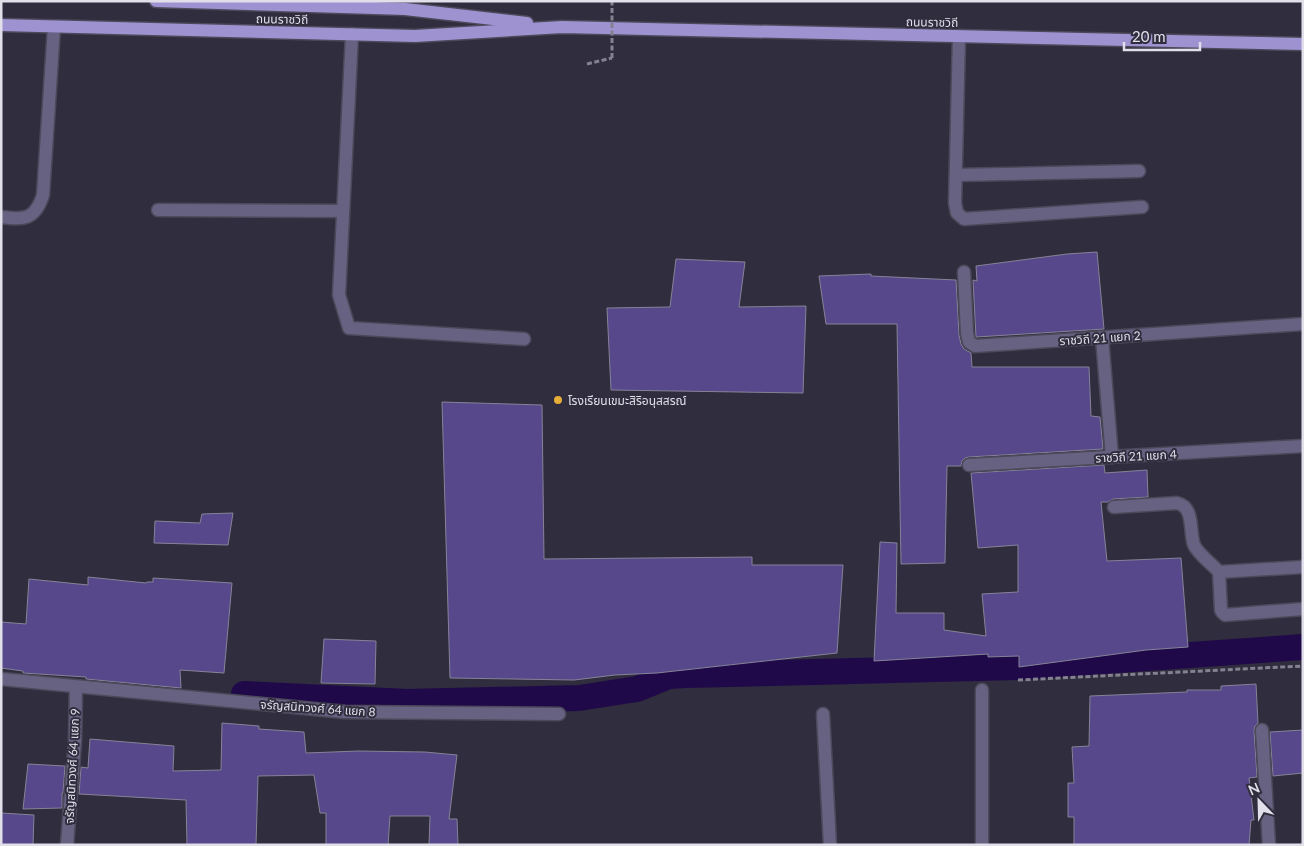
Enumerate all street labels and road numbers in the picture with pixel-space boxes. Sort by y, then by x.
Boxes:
street label: ถนนราชวิถี [256,11,308,27]
street label: ถนนราชวิถี [906,14,958,30]
street label: ราชวิถี 21 แยก 2 [1059,328,1141,348]
street label: ราชวิถี 21 แยก 4 [1095,446,1177,466]
street label: จรัญสนิทวงศ์ 64 แยก 8 [260,696,376,720]
street label: จรัญสนิทวงศ์ 64 แยก 9 [61,708,83,824]

